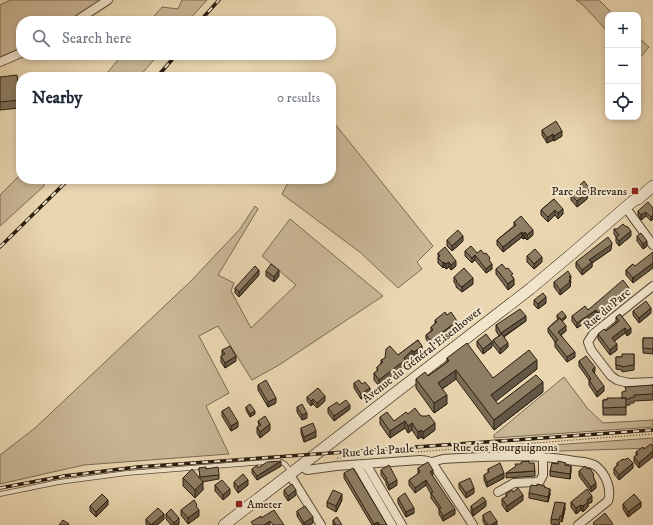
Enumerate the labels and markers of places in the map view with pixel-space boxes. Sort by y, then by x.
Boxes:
place label: Parc de Brevans [552,184,627,199]
marker: Parc de Brevans [630,186,640,196]
place label: Ameter [247,497,282,512]
marker: Ameter [234,499,244,509]

